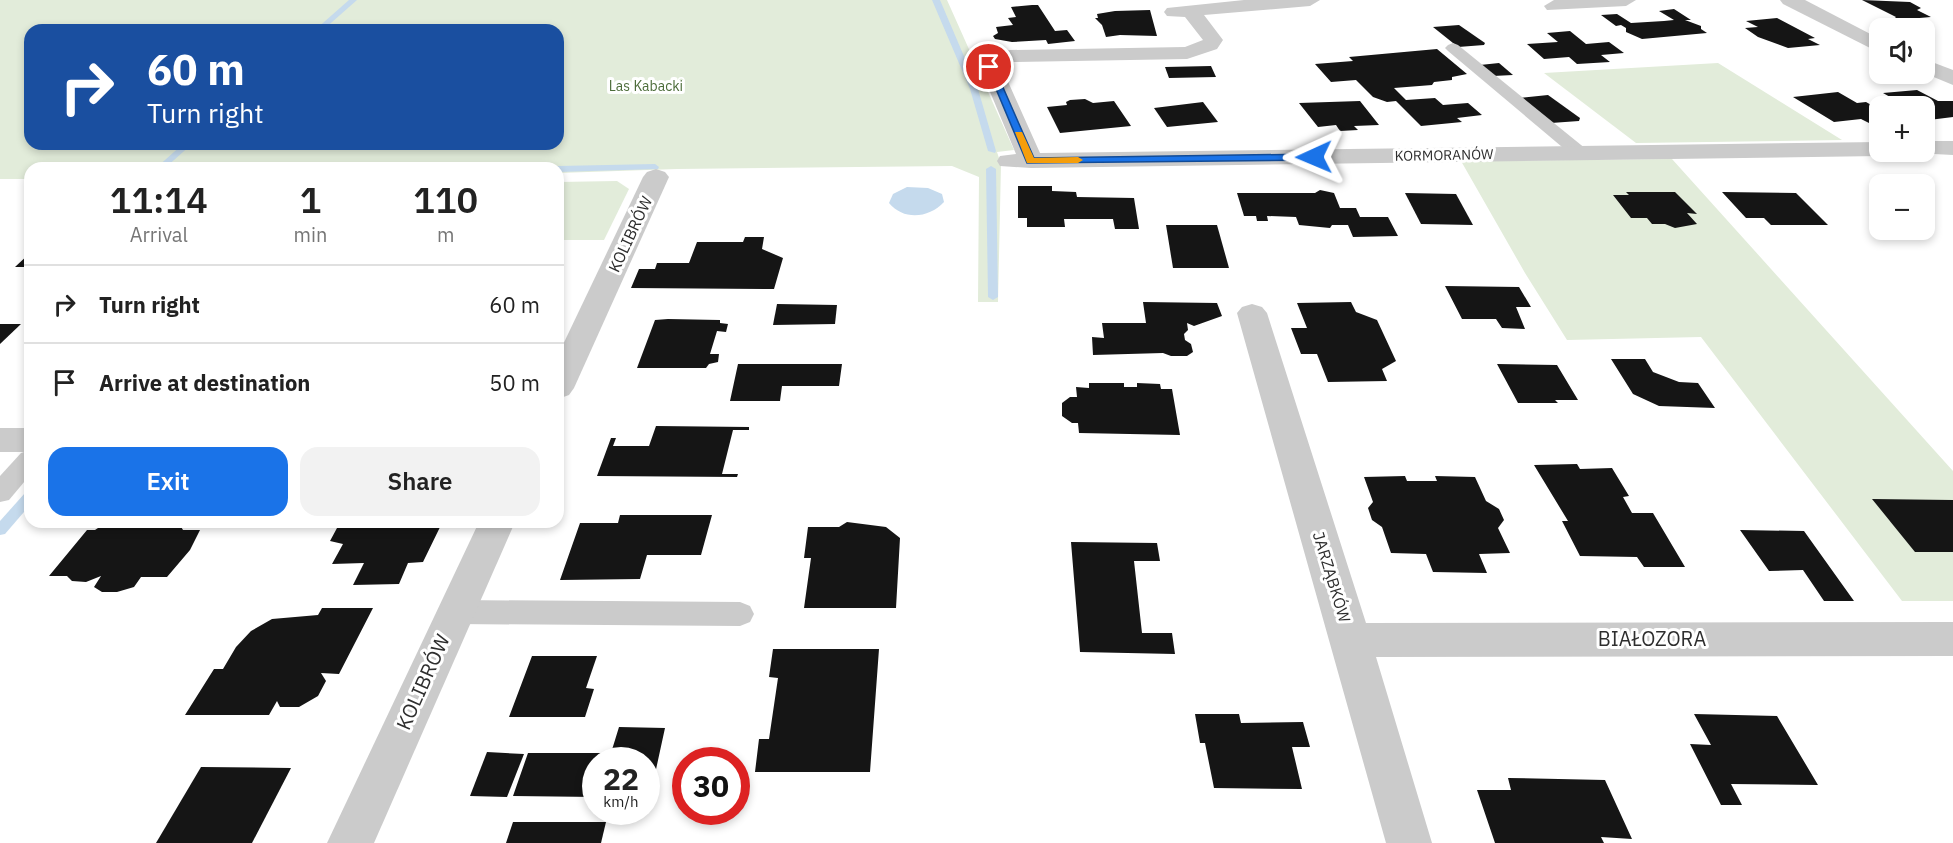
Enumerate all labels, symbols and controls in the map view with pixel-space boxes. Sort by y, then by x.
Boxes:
map controls [1869,18,1935,240]
button: sound [1869,18,1935,84]
pin [963,41,1014,92]
text: 60 m [147,42,245,97]
icon: right [48,48,126,126]
icon: arrive [972,50,1005,83]
park label: Las Kabacki [609,77,683,95]
text: Turn right [147,95,264,130]
button: + [1869,96,1935,162]
position arrow [1282,125,1346,189]
street label: KORMORANÓW [1394,144,1494,165]
button: − [1869,174,1935,240]
text: 11:14 [110,176,208,223]
text: 1 [300,176,321,223]
text: 110 [413,176,478,223]
street label: KOLIBRÓW [603,192,656,275]
text: Arrival [130,221,188,248]
text: min [294,221,327,248]
text: m [437,221,454,248]
icon: right [48,288,81,321]
text: Turn right [99,290,200,319]
text: 60 m [489,290,540,319]
icon: arrive [48,366,81,399]
text: Arrive at destination [99,368,310,397]
text: 50 m [489,368,540,397]
button: Exit [48,447,288,516]
button: Share [300,447,540,516]
street label: JARZĄBKÓW [1309,529,1356,625]
street label: BIAŁOZORA [1598,625,1706,652]
street label: KOLIBRÓW [389,630,456,734]
speed limit sign: 30 [672,747,750,825]
text: 22 [603,759,639,798]
text: km/h [603,792,639,811]

